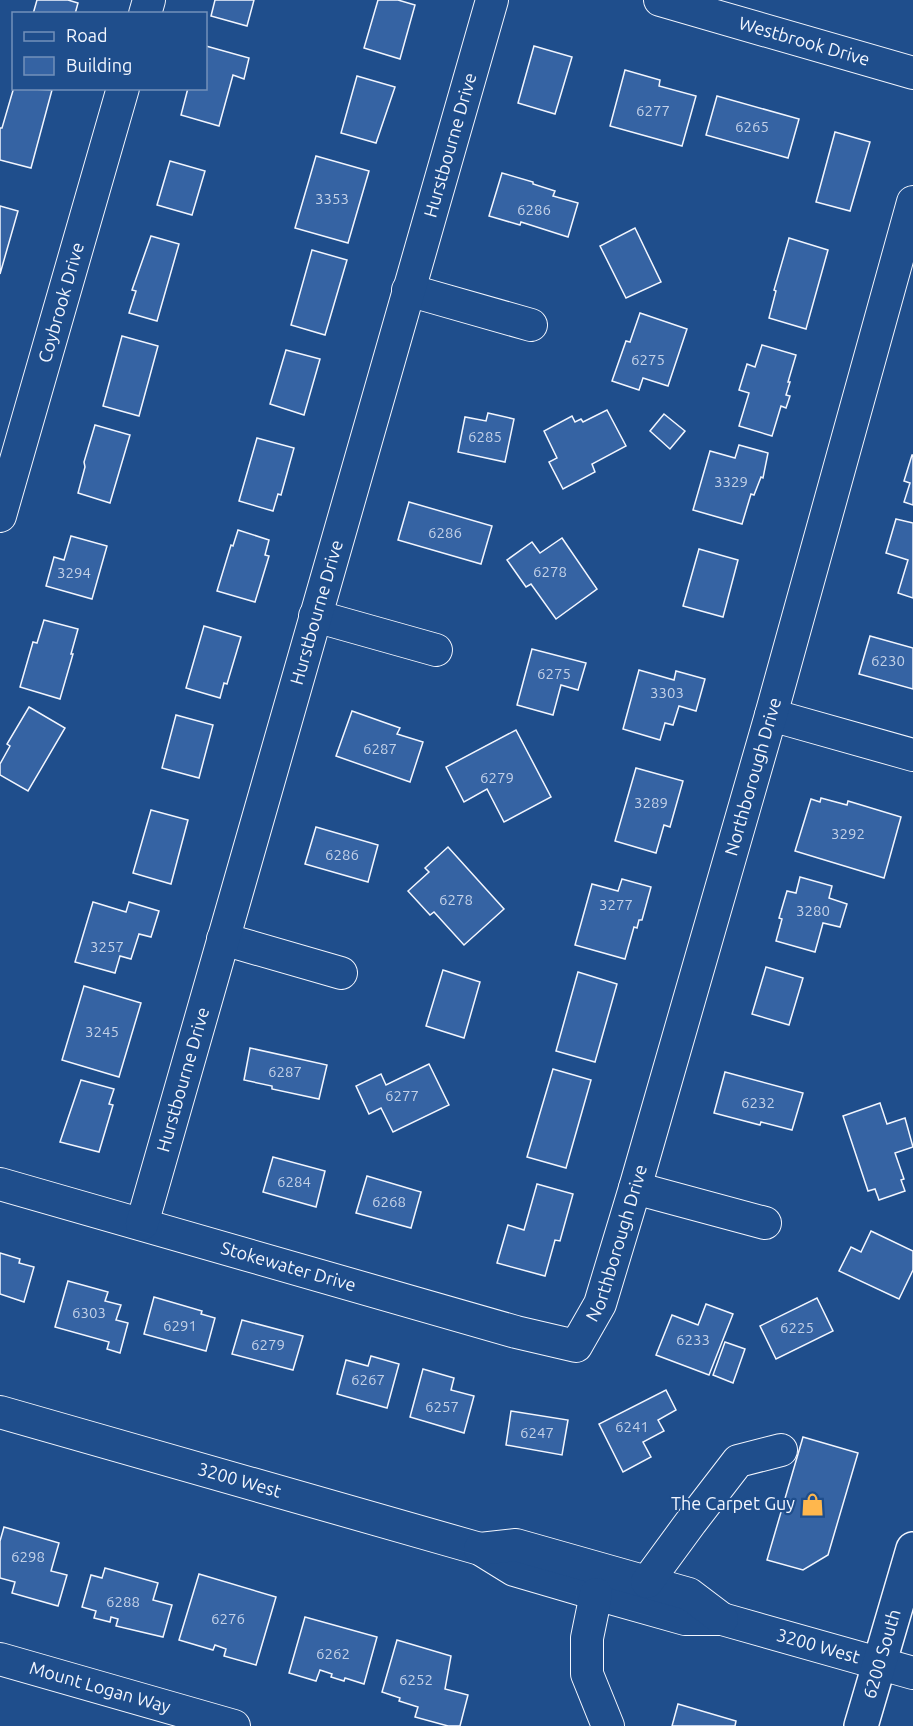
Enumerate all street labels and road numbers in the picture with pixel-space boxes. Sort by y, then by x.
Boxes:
street label: Westbrook Drive [737,12,872,69]
street label: Hurstbourne Drive [419,70,480,220]
street label: Coybrook Drive [34,240,87,365]
street label: Hurstbourne Drive [286,538,346,687]
street label: Northborough Drive [720,695,784,858]
street label: Hurstbourne Drive [152,1005,212,1154]
street label: Northborough Drive [581,1162,650,1325]
street label: Stokewater Drive [219,1237,358,1295]
street label: 3200 West [196,1458,284,1501]
street label: 6200 South [859,1607,904,1701]
street label: 3200 West [774,1624,863,1667]
street label: Mount Logan Way [27,1657,173,1716]

